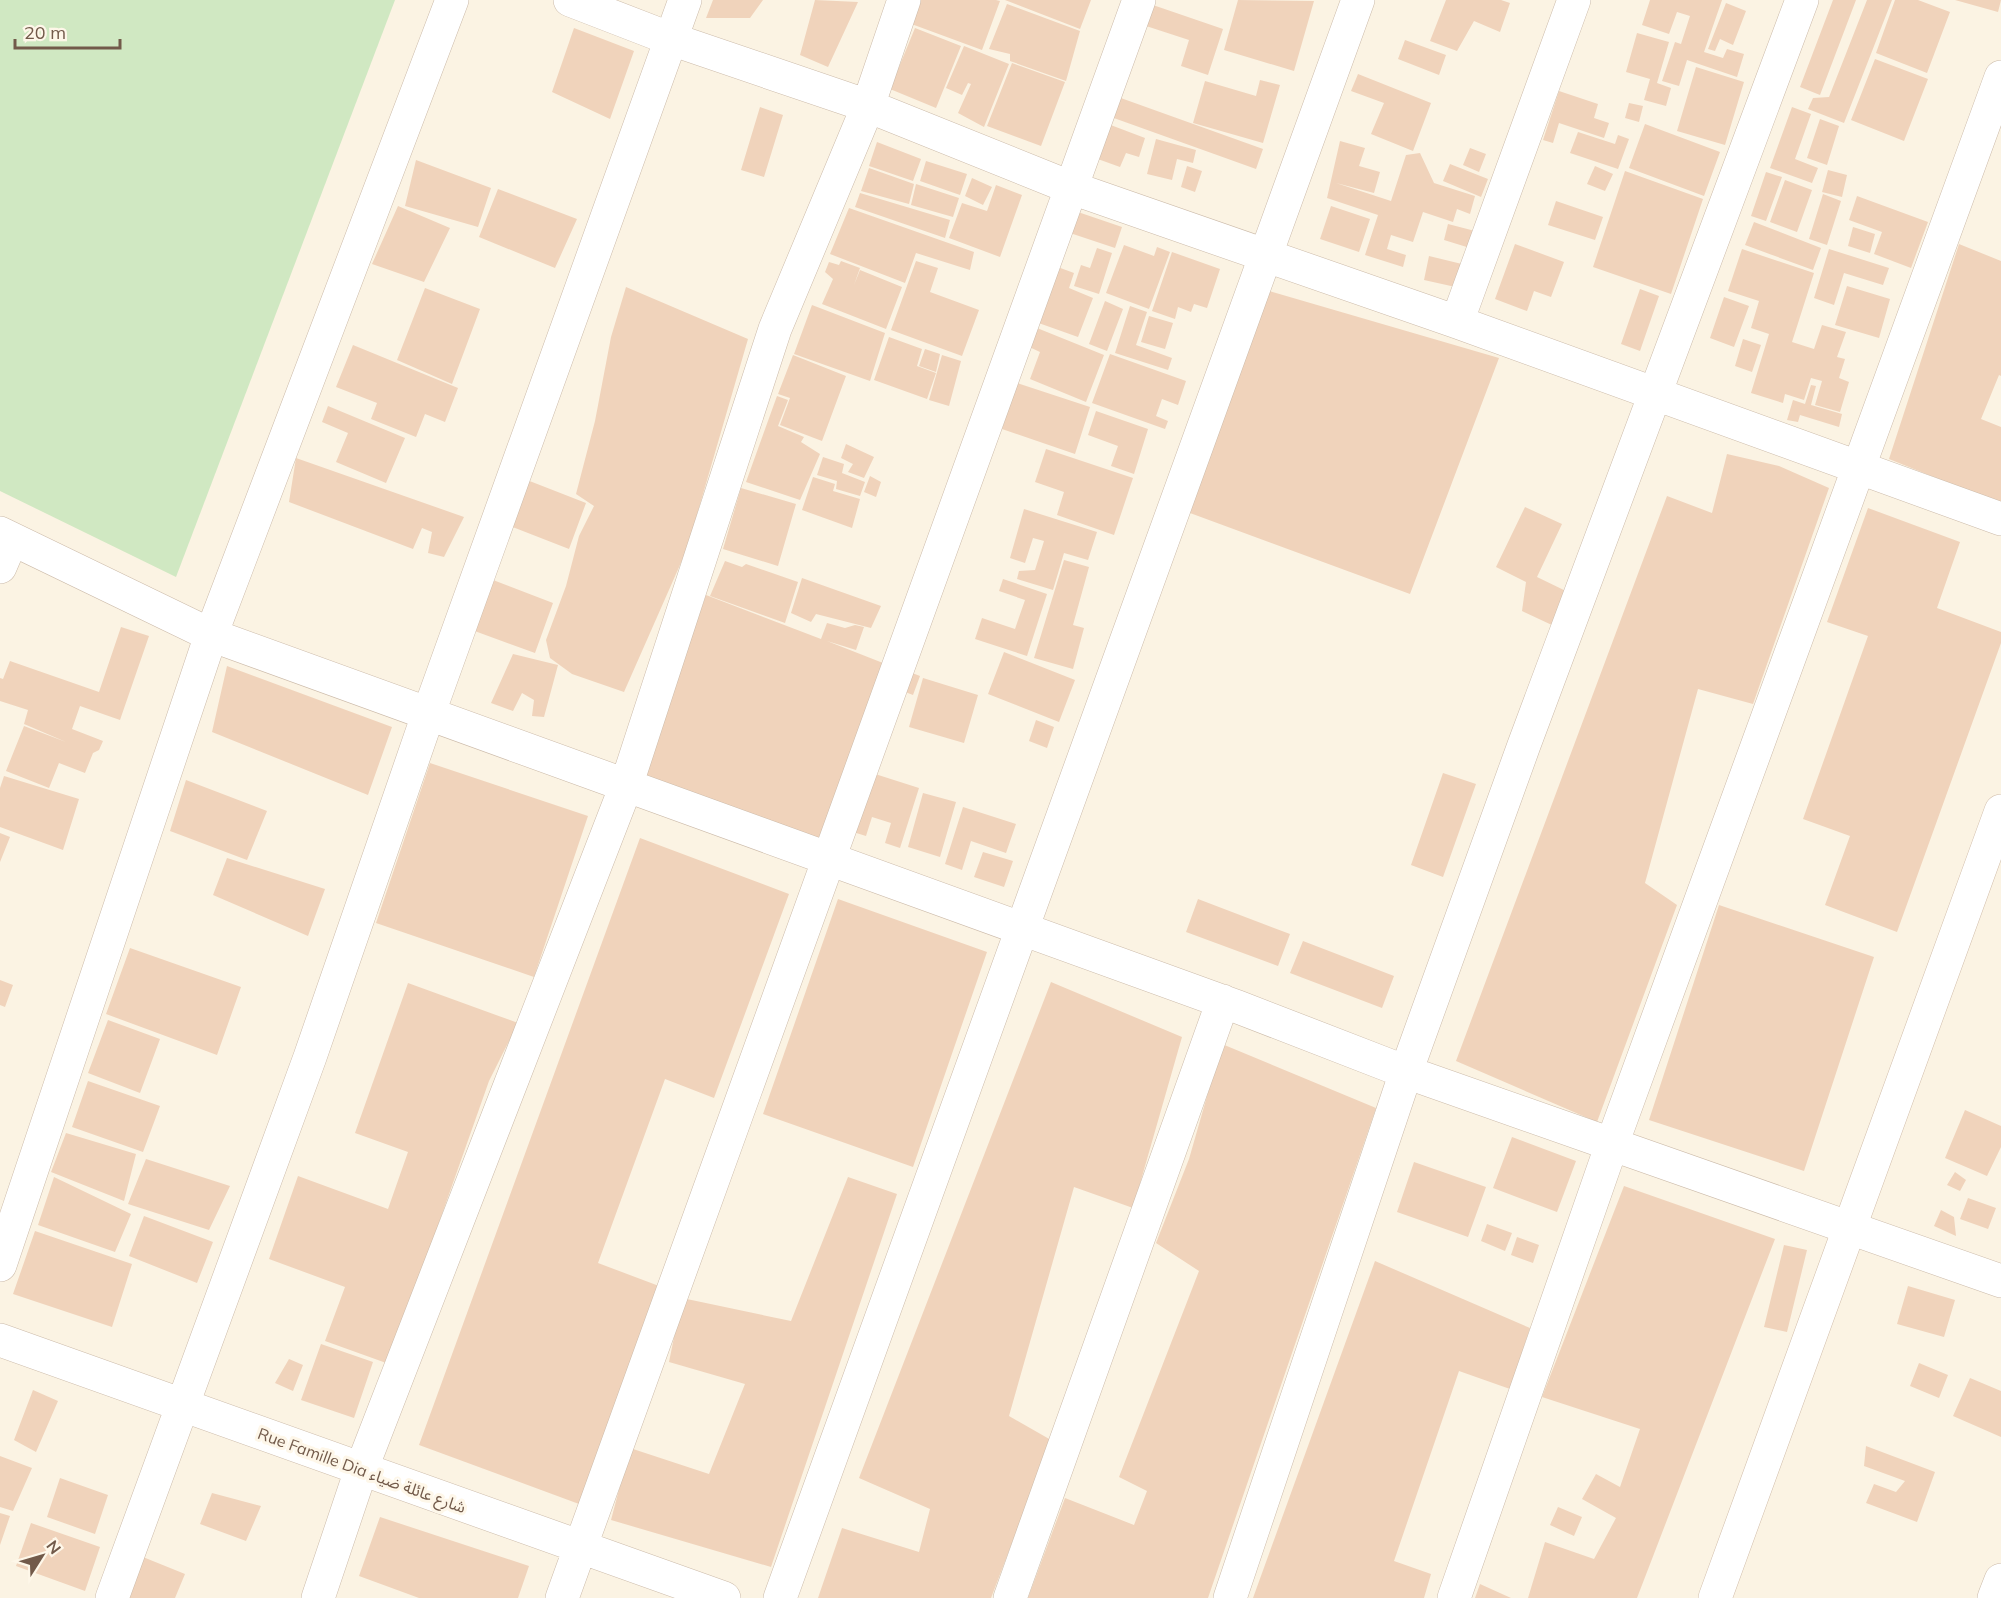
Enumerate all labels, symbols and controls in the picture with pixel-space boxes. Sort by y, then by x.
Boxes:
scale bar [15,12,120,50]
text: 20 m [24,21,66,44]
street label: Rue Famille Dia شارع عائلة ضياء [254,1423,469,1520]
north arrow [12,1526,72,1586]
text: N [42,1536,66,1558]

